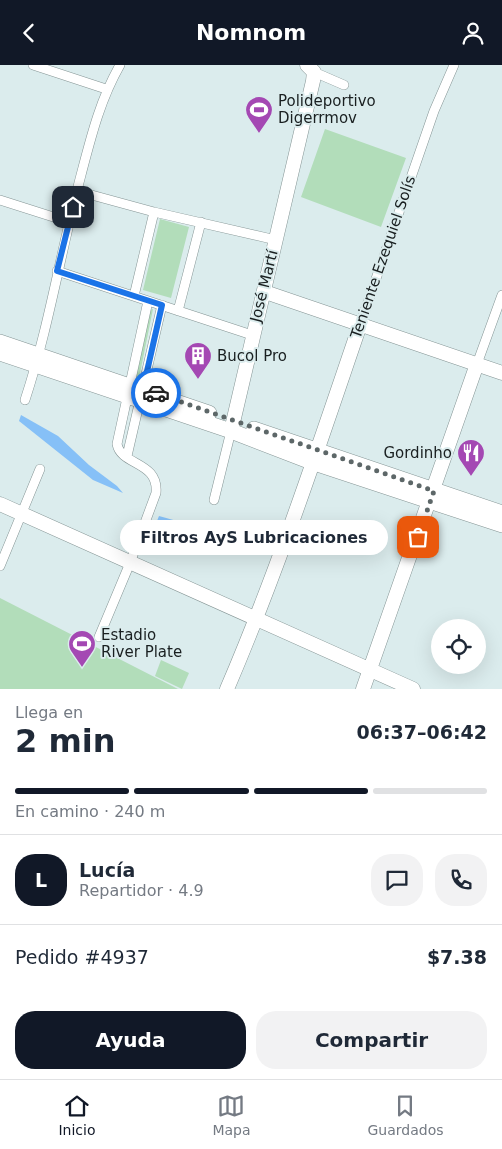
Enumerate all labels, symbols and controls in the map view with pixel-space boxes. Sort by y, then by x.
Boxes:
icon: back [15,19,43,47]
icon: person [459,19,487,47]
text: Nomnom [196,20,306,45]
place label: Polideportivo Digerrmov [278,92,376,127]
sports icon: Polideportivo Digerrmov [244,95,274,134]
street label: Teniente Ezequiel Solís [346,173,419,342]
pin [52,186,94,228]
icon: home [59,193,87,221]
street label: José Martí [246,247,282,325]
building icon: Bucol Pro [183,341,213,380]
place label: Bucol Pro [217,347,287,365]
courier [131,368,181,418]
icon: car [142,379,170,407]
restaurant icon: Gordinho [456,438,486,477]
place label: Gordinho [383,444,452,462]
pin [397,516,439,558]
callout: Filtros AyS Lubricaciones [120,519,388,555]
icon: bag [404,523,432,551]
text: Filtros AyS Lubricaciones [140,528,368,547]
map controls [431,619,486,674]
button: locate [431,619,486,674]
place label: Estadio River Plate [101,626,182,661]
sports icon: Estadio River Plate [67,629,97,668]
text: Llega en [15,703,83,722]
text: 06:37–06:42 [357,721,487,743]
text: 2 min [15,722,116,760]
text: En camino · 240 m [15,802,165,821]
button: chat [371,854,423,906]
button: phone [435,854,487,906]
text: Lucía [79,859,135,881]
text: L [35,869,47,891]
text: Repartidor · 4.9 [79,881,204,900]
text: Pedido #4937 [15,946,149,968]
text: $7.38 [427,946,487,968]
button: Ayuda [15,1011,246,1069]
button: Compartir [256,1011,487,1069]
tab: Inicio [58,1092,96,1138]
tab: Mapa [212,1092,251,1138]
tab: Guardados [367,1092,444,1138]

